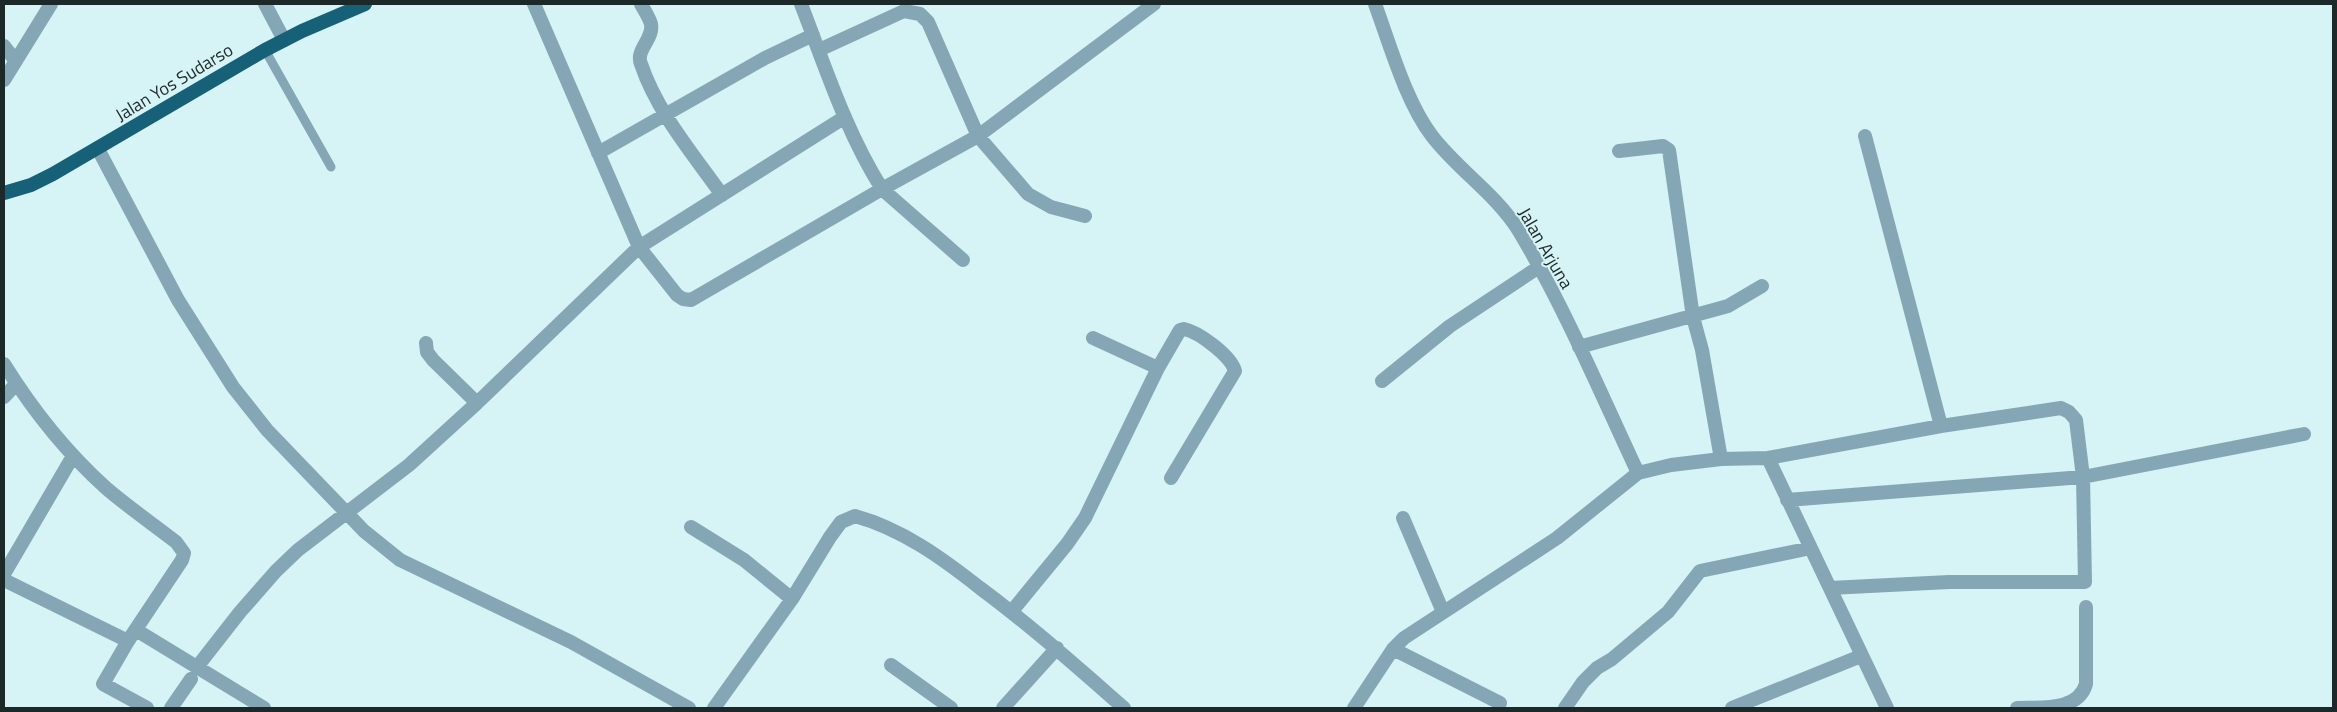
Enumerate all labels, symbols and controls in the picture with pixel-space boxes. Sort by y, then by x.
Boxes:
street label: Jalan Yos Sudarso [110,36,238,128]
street label: Jalan Arjuna [1512,202,1580,294]

